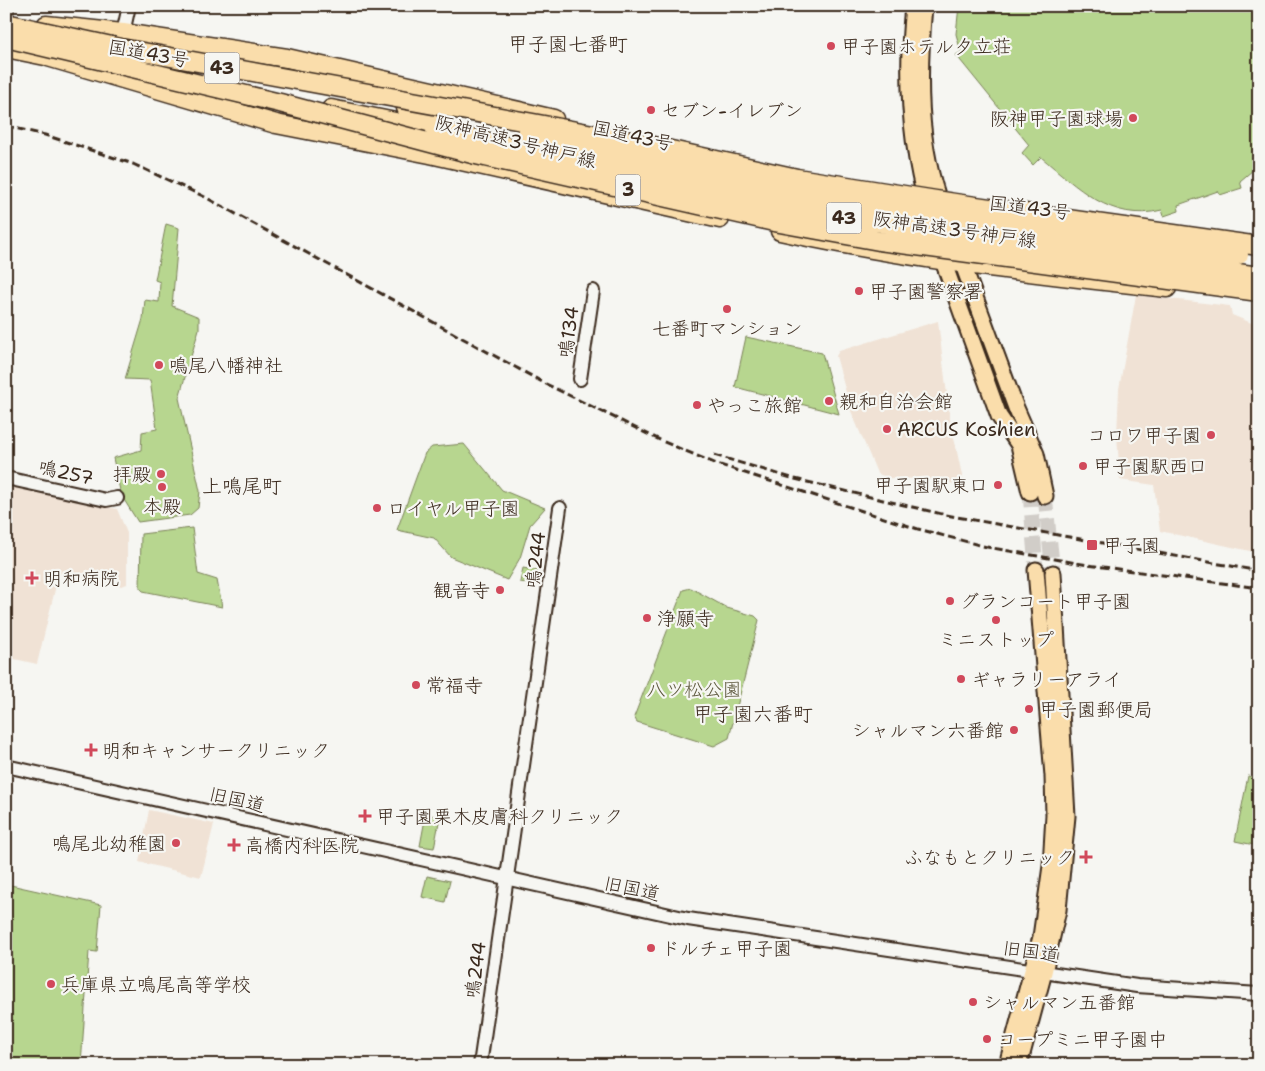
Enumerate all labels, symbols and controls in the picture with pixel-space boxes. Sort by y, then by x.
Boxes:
district label: 甲子園七番町 [508,31,628,57]
street label: 国道43号 [106,34,192,73]
place label: 甲子園ホテル夕立荘 [841,34,1011,59]
marker: 甲子園ホテル夕立荘 [825,40,837,52]
road number: 43 [204,52,240,84]
place label: セブン-イレブン [661,98,803,123]
marker: セブン-イレブン [645,104,657,116]
place label: 阪神甲子園球場 [990,106,1123,131]
street label: 阪神高速3号神戸線 [433,109,599,174]
marker: 阪神甲子園球場 [1127,112,1139,124]
street label: 国道43号 [590,115,676,156]
road number: 3 [616,174,640,206]
street label: 国道43号 [988,190,1072,225]
road number: 43 [826,202,862,234]
street label: 阪神高速3号神戸線 [871,206,1039,253]
place label: 甲子園警察署 [869,279,983,304]
marker: 甲子園警察署 [853,285,865,297]
marker: 七番町マンション [721,303,733,315]
street label: 鳴134 [553,305,584,360]
place label: 七番町マンション [651,316,803,341]
place label: 鳴尾八幡神社 [169,353,283,378]
marker: 鳴尾八幡神社 [153,359,165,371]
place label: 親和自治会館 [839,389,953,414]
place label: やっこ旅館 [707,393,802,418]
marker: 親和自治会館 [823,395,835,407]
marker: やっこ旅館 [691,399,703,411]
place label: ARCUS Koshien [897,417,1036,442]
marker: ARCUS Koshien [881,423,893,435]
place label: コロワ甲子園 [1087,423,1201,448]
marker: コロワ甲子園 [1205,429,1217,441]
street label: 鳴257 [36,454,96,491]
place label: 甲子園駅西口 [1093,454,1207,479]
marker: 甲子園駅西口 [1077,460,1089,472]
place label: 拝殿 [113,462,151,487]
marker: 拝殿 [155,468,167,480]
district label: 上鳴尾町 [202,473,282,499]
place label: 甲子園駅東口 [874,473,988,498]
marker: 甲子園駅東口 [992,479,1004,491]
marker: 本殿 [156,481,168,493]
place label: 本殿 [143,494,181,519]
place label: ロイヤル甲子園 [387,496,520,521]
marker: ロイヤル甲子園 [371,502,383,514]
street label: 鳴244 [520,530,551,590]
place label: 甲子園 [1103,533,1160,558]
marker: 甲子園 [1085,538,1099,552]
place label: 明和病院 [43,566,119,591]
marker: 明和病院 [25,571,39,585]
place label: 観音寺 [433,578,490,603]
marker: 観音寺 [494,584,506,596]
place label: グランコート甲子園 [960,589,1131,614]
marker: グランコート甲子園 [944,595,956,607]
place label: 浄願寺 [657,606,714,631]
marker: 浄願寺 [641,612,653,624]
marker: ミニストップ [990,614,1002,626]
place label: ミニストップ [938,627,1054,652]
place label: ギャラリーアライ [971,667,1122,692]
place label: 常福寺 [426,673,483,698]
marker: ギャラリーアライ [955,673,967,685]
park label: 八ツ松公園 [646,677,742,702]
marker: 常福寺 [410,679,422,691]
place label: 甲子園郵便局 [1039,697,1153,722]
district label: 甲子園六番町 [693,701,813,727]
marker: 甲子園郵便局 [1023,703,1035,715]
place label: シャルマン六番館 [852,718,1004,743]
marker: シャルマン六番館 [1008,724,1020,736]
place label: 明和キャンサークリニック [102,738,330,763]
marker: 明和キャンサークリニック [84,743,98,757]
street label: 旧国道 [206,781,267,818]
place label: 甲子園栗木皮膚科クリニック [376,804,623,829]
marker: 甲子園栗木皮膚科クリニック [358,809,372,823]
place label: 鳴尾北幼稚園 [52,831,166,856]
place label: 高橋内科医院 [245,833,359,858]
marker: 鳴尾北幼稚園 [170,837,182,849]
marker: 高橋内科医院 [227,838,241,852]
place label: ふなもとクリニック [904,845,1075,870]
marker: ふなもとクリニック [1079,850,1093,864]
street label: 旧国道 [601,870,662,907]
street label: 旧国道 [1001,935,1061,968]
place label: ドルチェ甲子園 [661,936,792,961]
street label: 鳴244 [459,940,492,1000]
marker: ドルチェ甲子園 [645,942,657,954]
place label: 兵庫県立鳴尾高等学校 [61,972,251,997]
marker: 兵庫県立鳴尾高等学校 [45,978,57,990]
place label: シャルマン五番館 [983,990,1135,1015]
marker: シャルマン五番館 [967,996,979,1008]
place label: コープミニ甲子園中 [997,1027,1167,1052]
marker: コープミニ甲子園中 [981,1033,993,1045]

